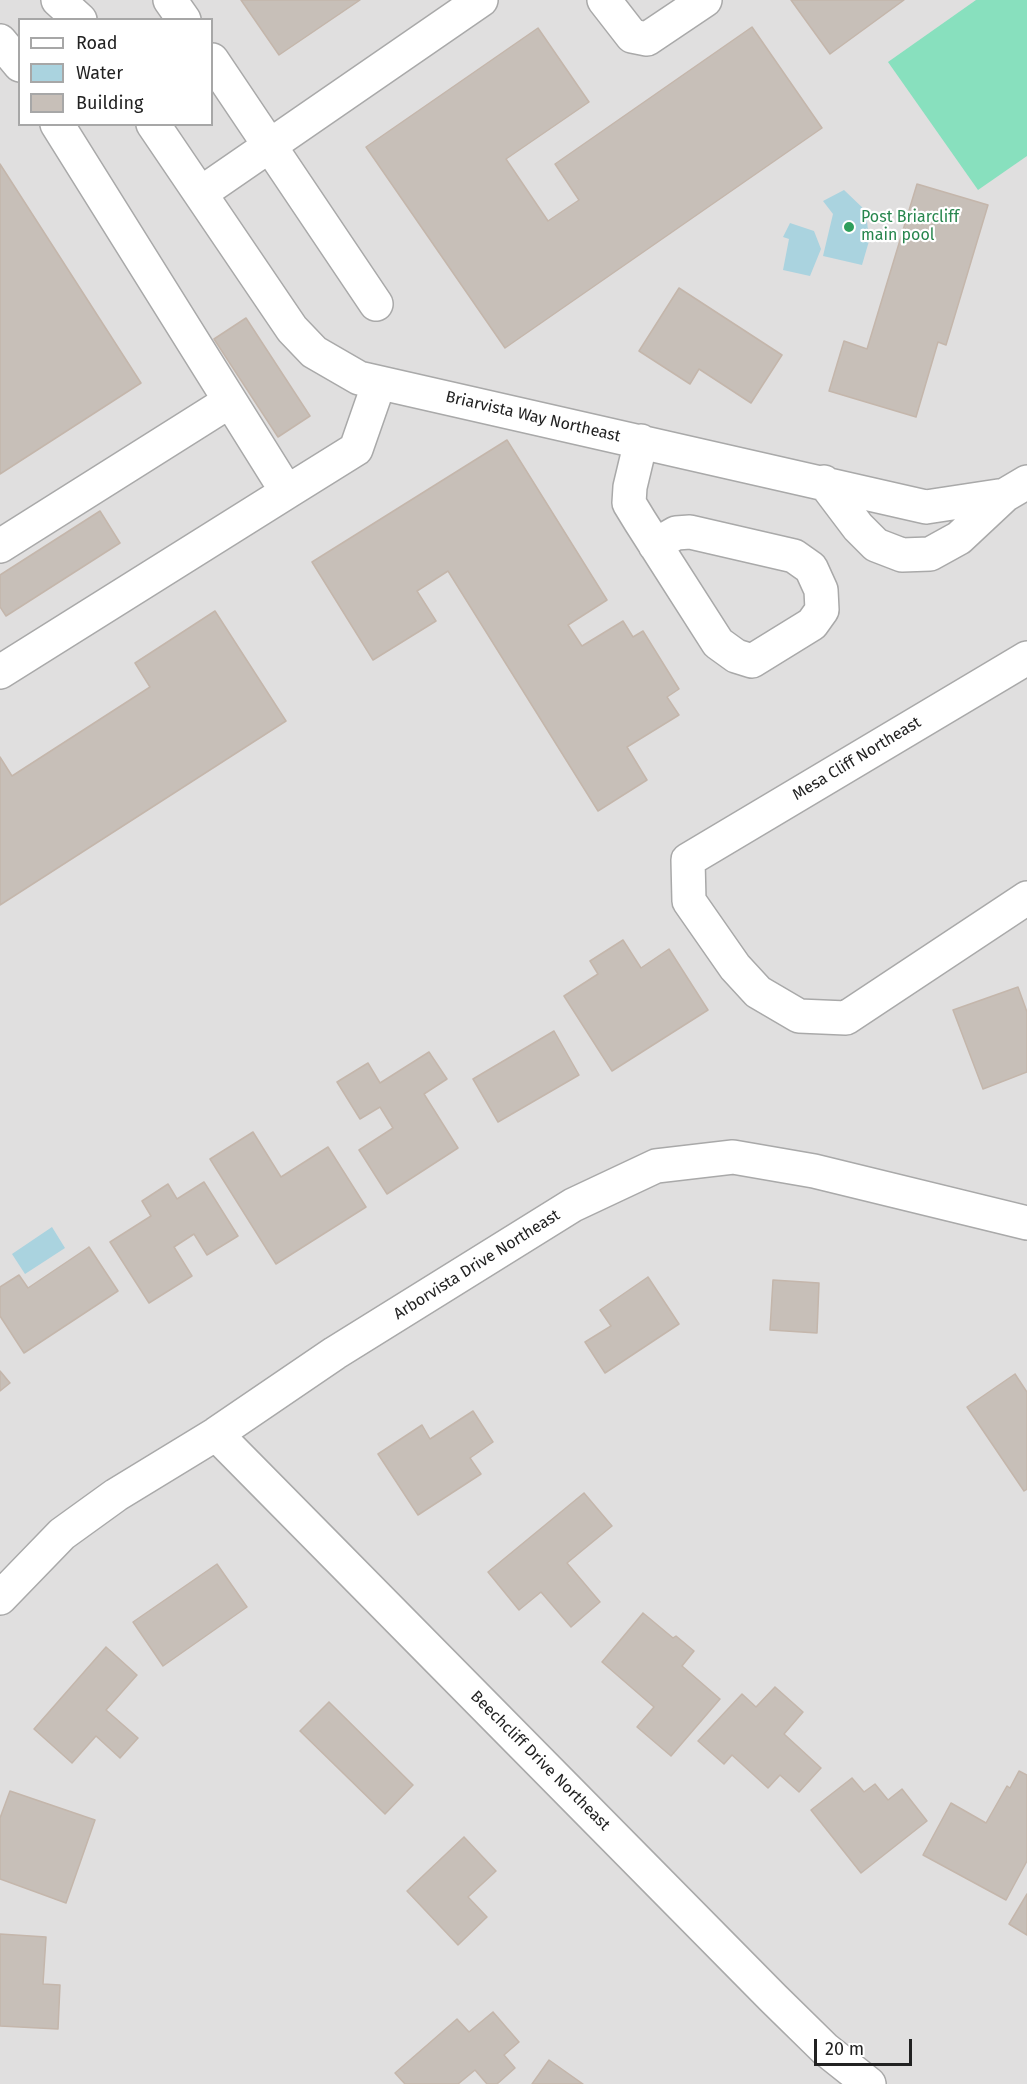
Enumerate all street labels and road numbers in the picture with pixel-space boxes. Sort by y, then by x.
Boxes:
street label: Briarvista Way Northeast [444,388,622,446]
street label: Mesa Cliff Northeast [789,713,925,805]
street label: Arborvista Drive Northeast [390,1206,564,1324]
street label: Beechcliff Drive Northeast [466,1687,614,1835]

